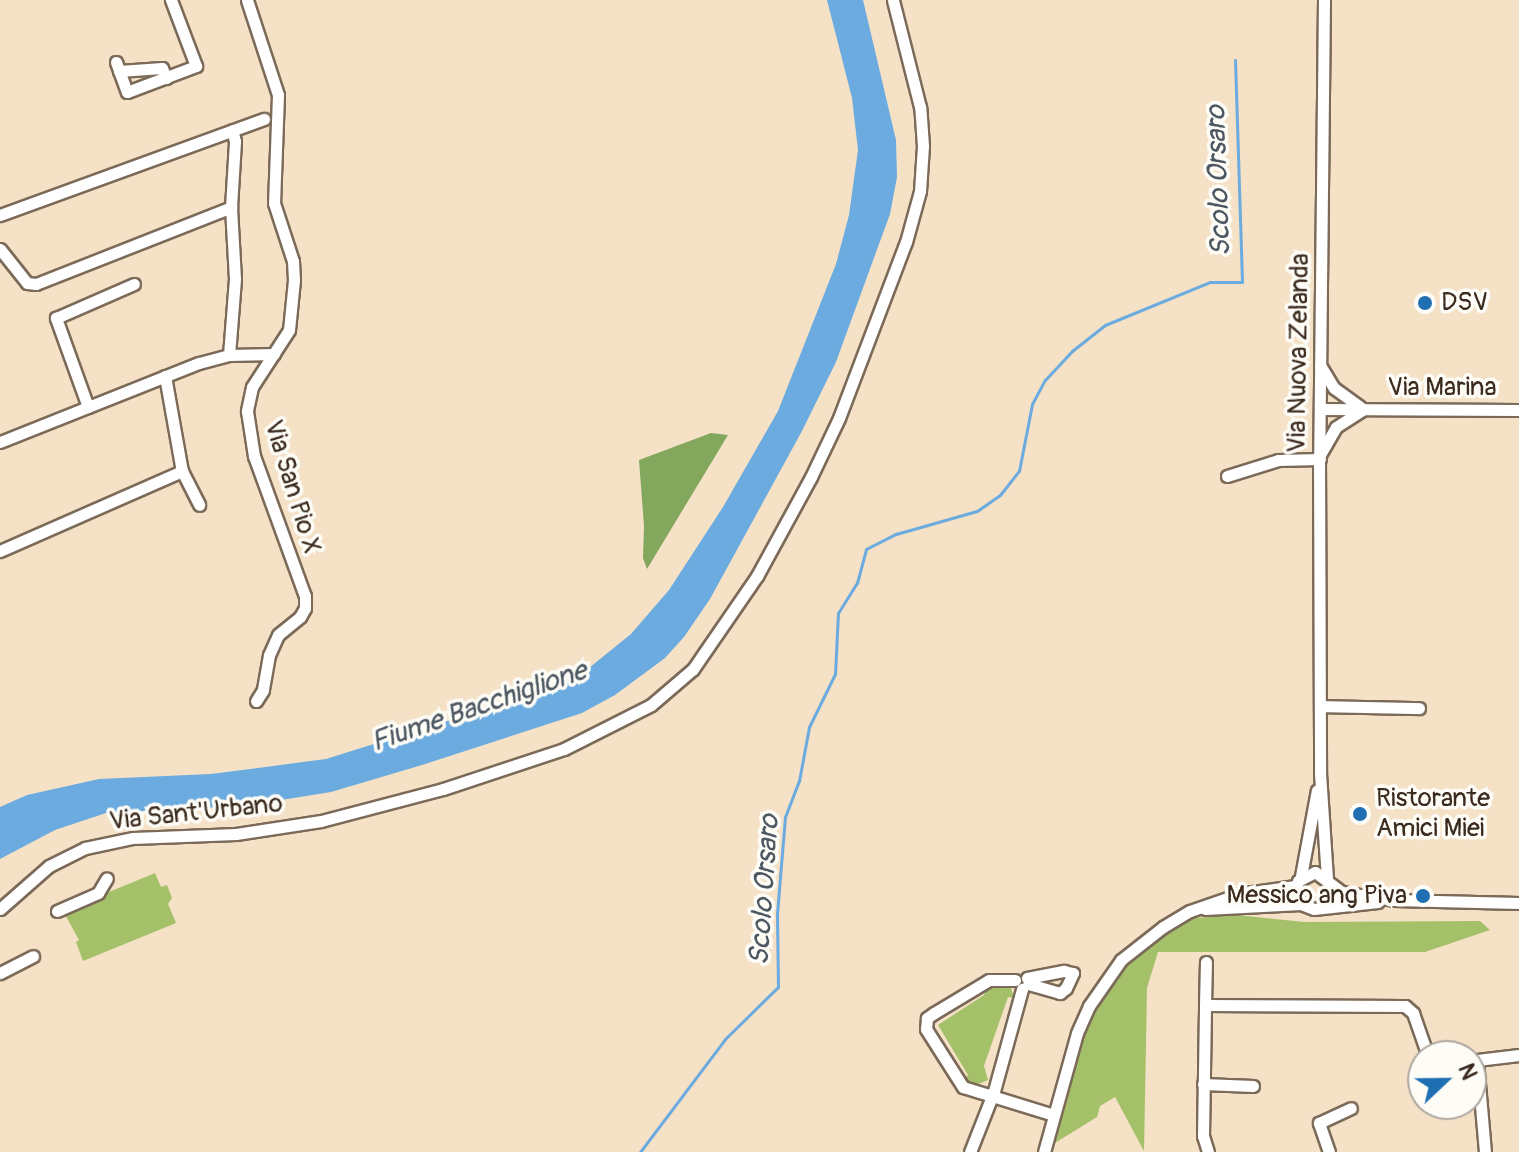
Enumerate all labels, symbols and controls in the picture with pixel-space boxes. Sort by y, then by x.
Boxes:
water label: Scolo Orsaro [1200,105,1238,257]
street label: Via Nuova Zelanda [1282,253,1316,453]
place label: DSV [1441,287,1488,319]
marker: DSV [1416,294,1434,312]
street label: Via Marina [1387,372,1497,404]
street label: Via San Pio X [257,416,327,558]
water label: Fiume Bacchiglione [367,654,591,760]
place label: Ristorante Amici Miei [1376,783,1490,844]
street label: Via Sant'Urbano [108,788,284,838]
marker: Ristorante Amici Miei [1351,805,1369,823]
water label: Scolo Orsaro [743,813,787,967]
place label: Messico ang Piva [1226,880,1407,912]
marker: Messico ang Piva [1414,887,1432,905]
north arrow [1407,1040,1487,1120]
text: N [1452,1060,1483,1084]

